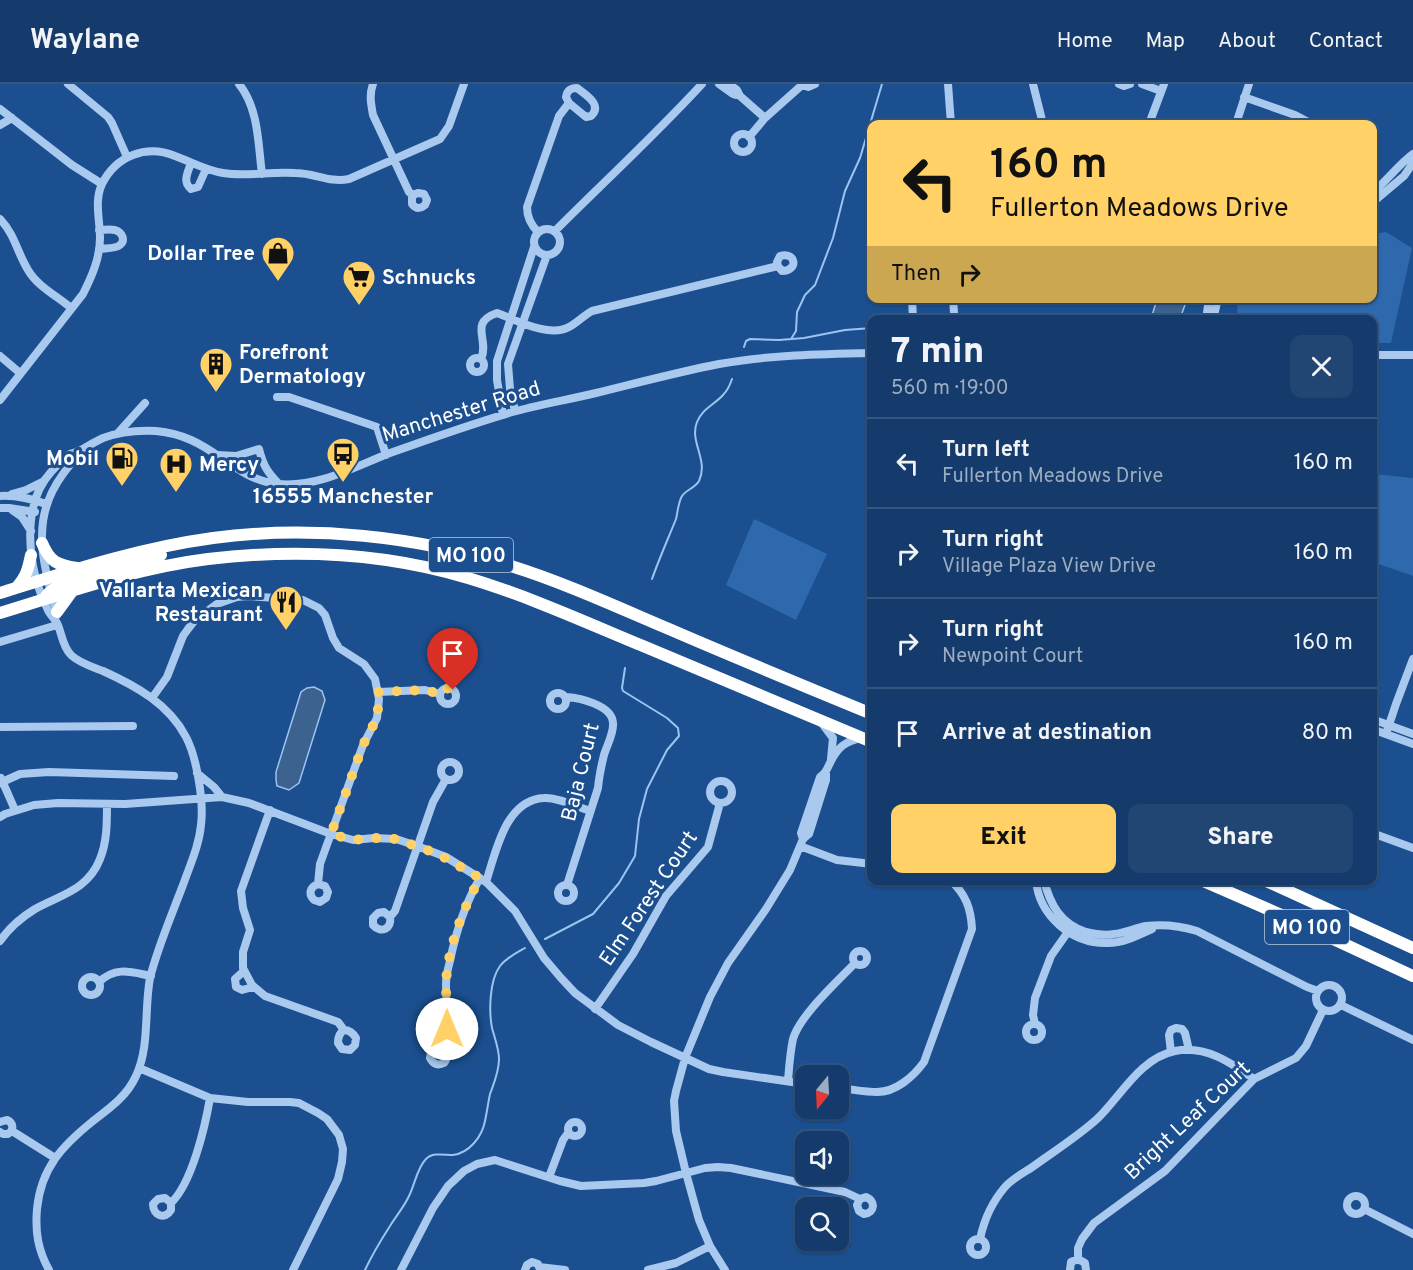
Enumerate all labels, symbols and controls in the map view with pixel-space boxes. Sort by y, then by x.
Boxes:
text: Waylane [30,23,140,59]
text: Home [1057,28,1113,55]
text: Map [1146,28,1185,55]
text: About [1218,28,1276,55]
text: Contact [1309,28,1383,55]
text: 160 m [990,140,1108,193]
icon: left [891,144,969,222]
text: Fullerton Meadows Drive [990,192,1289,226]
shop icon: Dollar Tree [260,235,296,282]
place label: Dollar Tree [147,241,255,268]
icon: right [953,258,986,291]
supermarket icon: Schnucks [341,259,377,306]
text: Then [891,261,941,288]
place label: Schnucks [382,265,476,292]
text: 7 min [891,330,984,376]
button: close [1290,335,1353,398]
place label: Forefront Dermatology [239,340,366,391]
building icon: Forefront Dermatology [198,346,234,393]
street label: Manchester Road [379,376,544,449]
text: 560 m · 19:00 [891,376,1009,402]
bus stop icon: 16555 Manchester [325,436,361,483]
text: Turn left [942,437,1030,464]
fuel station icon: Mobil [104,440,140,487]
place label: Mobil [46,446,99,473]
hospital icon: Mercy [158,446,194,493]
icon: left [891,447,924,480]
text: 160 m [1294,450,1353,477]
place label: Mercy [199,452,259,479]
text: Fullerton Meadows Drive [942,464,1163,490]
place label: 16555 Manchester [253,484,434,511]
text: Turn right [942,527,1044,554]
icon: right [891,537,924,570]
road number: MO 100 [429,538,513,572]
text: 160 m [1294,540,1353,567]
text: Village Plaza View Drive [942,554,1156,580]
place label: Vallarta Mexican Restaurant [99,578,263,629]
restaurant icon: Vallarta Mexican Restaurant [268,584,304,631]
text: Turn right [942,617,1044,644]
icon: right [891,627,924,660]
pin [427,628,478,690]
text: 160 m [1294,630,1353,657]
icon: arrive [436,637,469,670]
text: Newpoint Court [942,644,1083,670]
icon: arrive [891,717,924,750]
street label: Baja Court [556,720,607,825]
text: Arrive at destination [942,720,1152,747]
text: 80 m [1302,720,1353,747]
button: Exit [891,804,1116,873]
button: Share [1128,804,1353,873]
street label: Elm Forest Court [594,826,704,972]
road number: MO 100 [1265,910,1349,944]
position arrow [415,997,479,1061]
street label: Bright Leaf Court [1119,1056,1257,1187]
north arrow [795,1065,849,1119]
map controls [795,1065,849,1251]
button: sound [795,1131,849,1185]
button: search [795,1197,849,1251]

